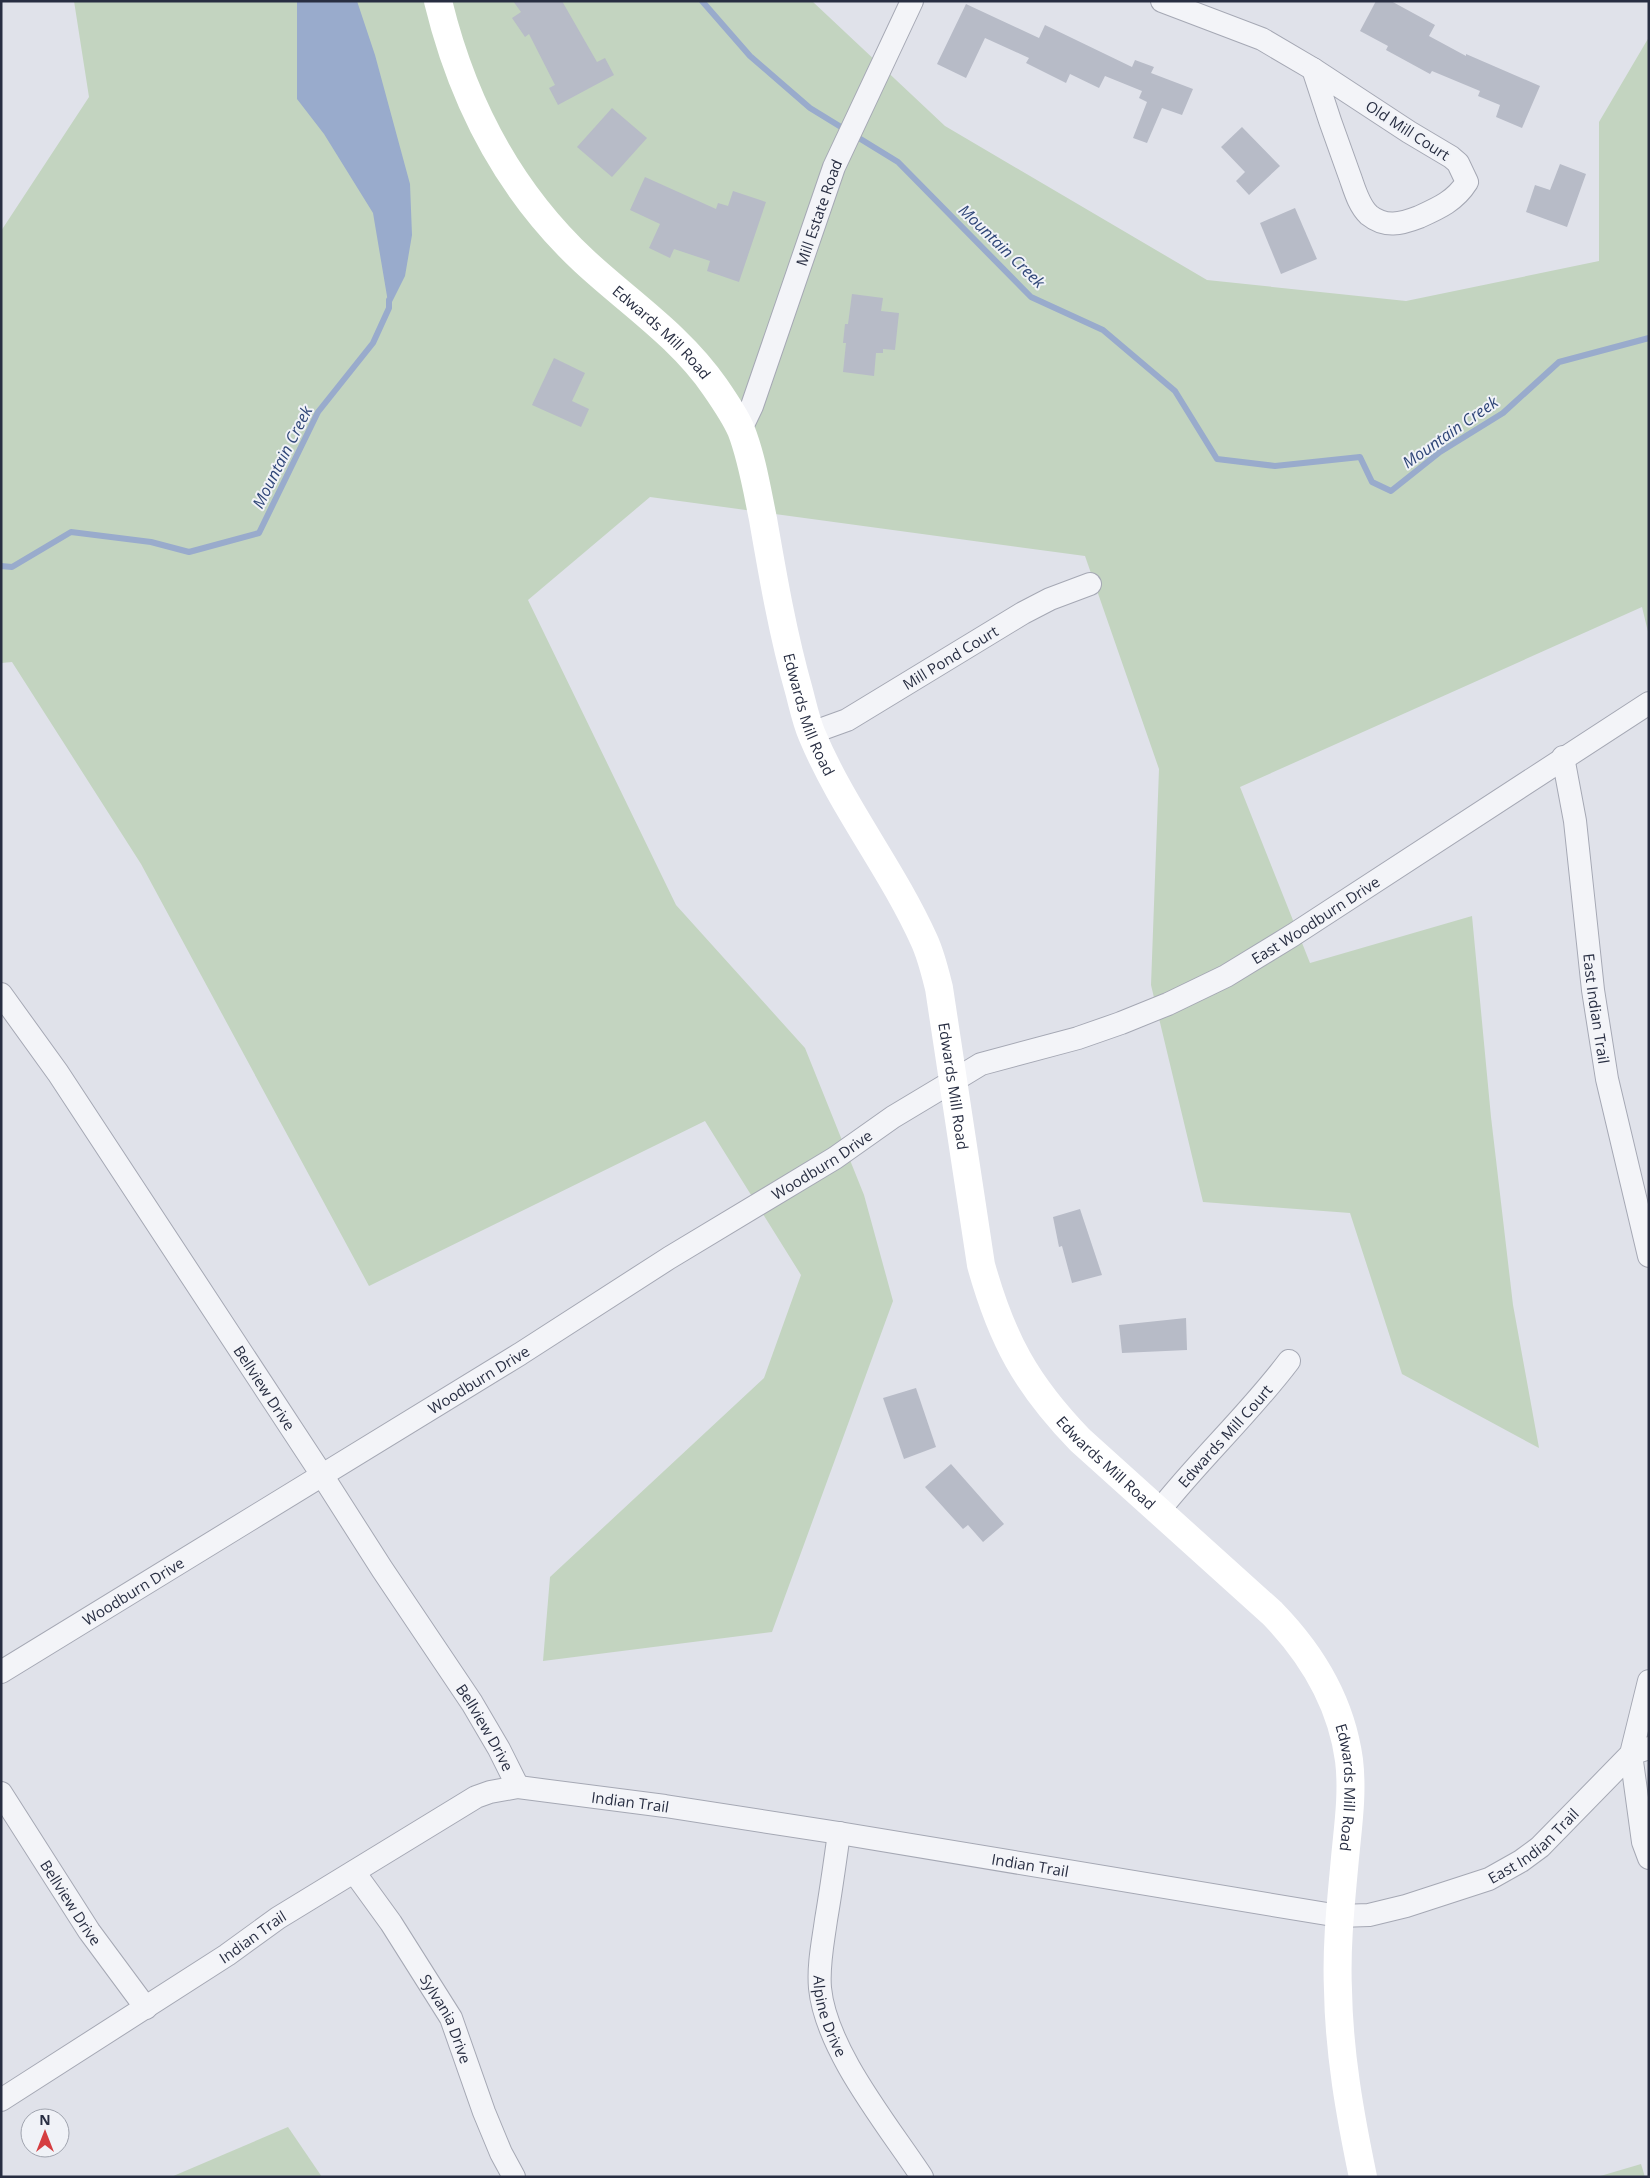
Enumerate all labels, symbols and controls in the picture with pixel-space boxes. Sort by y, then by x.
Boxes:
street label: Old Mill Court [1362,95,1454,165]
street label: Mill Estate Road [791,156,846,269]
water label: Mountain Creek [954,199,1051,294]
street label: Edwards Mill Road [609,281,716,383]
water label: Mountain Creek [1398,390,1503,473]
water label: Mountain Creek [247,401,318,512]
street label: Mill Pond Court [899,621,1002,694]
street label: Edwards Mill Road [779,651,840,779]
street label: East Woodburn Drive [1247,871,1383,968]
street label: East Indian Trail [1579,952,1614,1065]
street label: Edwards Mill Road [934,1021,973,1151]
street label: Woodburn Drive [768,1125,876,1204]
street label: Bellview Drive [230,1341,300,1434]
street label: Woodburn Drive [424,1341,533,1418]
street label: Edwards Mill Court [1173,1380,1276,1491]
street label: Edwards Mill Road [1052,1411,1160,1514]
street label: Woodburn Drive [79,1552,188,1630]
street label: Bellview Drive [452,1680,518,1774]
street label: Edwards Mill Road [1331,1721,1361,1852]
street label: Indian Trail [590,1787,670,1816]
street label: East Indian Trail [1484,1804,1583,1888]
street label: Indian Trail [990,1848,1070,1881]
street label: Bellview Drive [36,1856,106,1949]
street label: Indian Trail [215,1906,290,1968]
street label: Sylvania Drive [416,1970,476,2066]
street label: Alpine Drive [809,1975,852,2060]
north arrow [20,2108,70,2158]
text: N [39,2110,51,2129]

